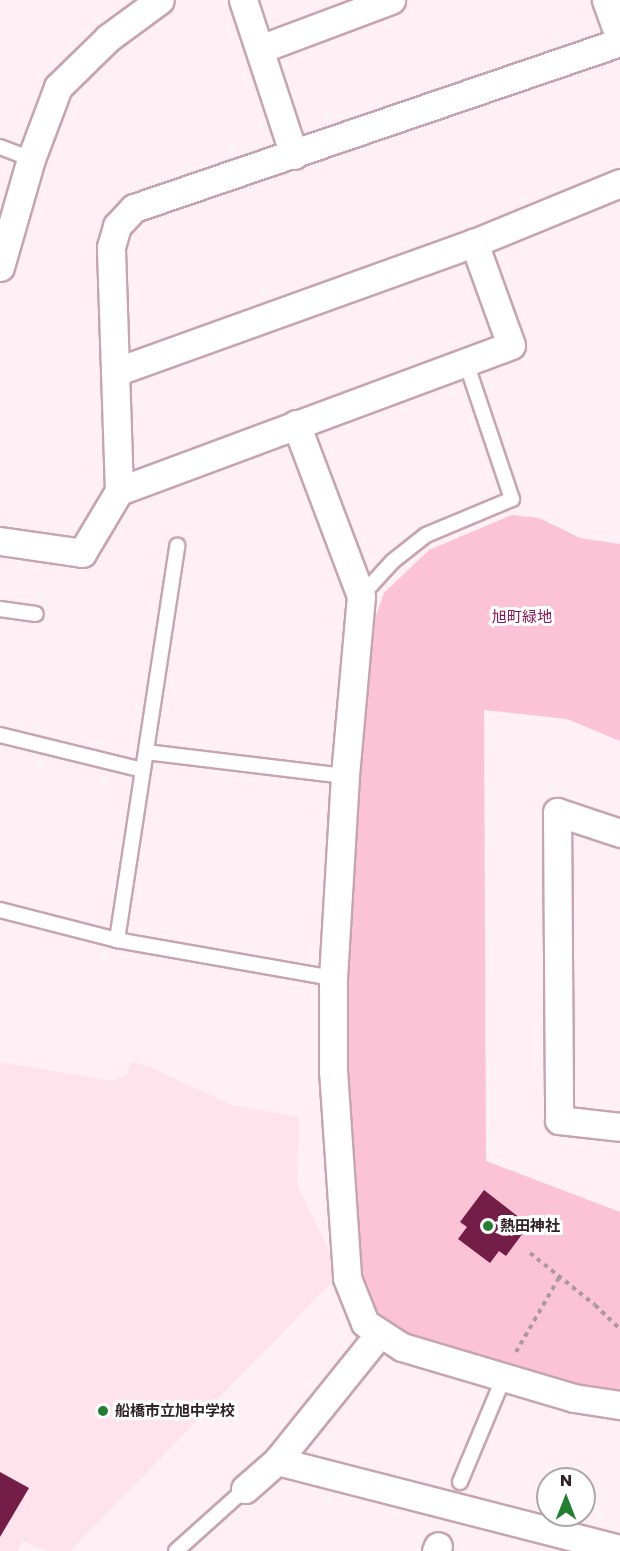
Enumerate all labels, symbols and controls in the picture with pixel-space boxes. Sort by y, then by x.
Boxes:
park label: 旭町緑地 [492,608,552,626]
place label: 熱田神社 [500,1217,560,1235]
marker: 熱田神社 [481,1219,495,1233]
place label: 船橋市立旭中学校 [115,1402,235,1420]
marker: 船橋市立旭中学校 [96,1404,110,1418]
north arrow [536,1467,596,1527]
text: N [560,1469,572,1492]

